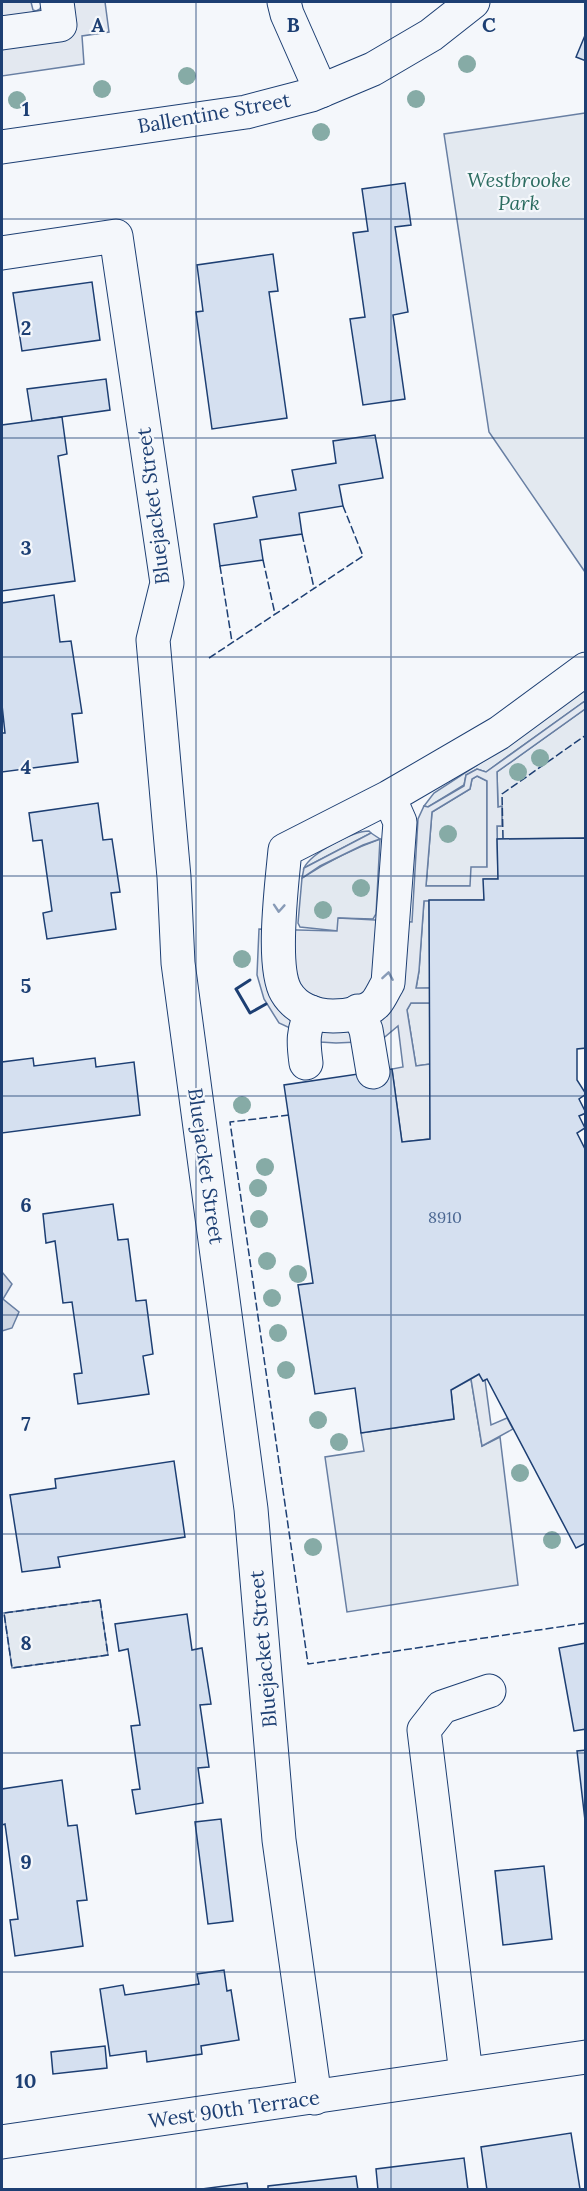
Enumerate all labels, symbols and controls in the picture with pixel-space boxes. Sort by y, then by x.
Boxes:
text: A [91,12,105,37]
text: B [286,12,300,37]
text: C [482,12,496,37]
street label: Ballentine Street [136,87,293,138]
text: 1 [22,96,30,121]
park label: Westbrooke Park [467,167,571,215]
text: 2 [21,315,31,340]
street label: Bluejacket Street [130,426,175,586]
text: 3 [20,535,32,560]
text: 4 [21,754,32,779]
one-way arrow [273,904,286,913]
one-way arrow [381,971,393,981]
text: 5 [21,973,32,998]
street label: Bluejacket Street [183,1086,230,1246]
text: 6 [20,1192,32,1217]
house number: 8910 [428,1207,462,1227]
text: 7 [21,1411,31,1436]
street label: Bluejacket Street [243,1569,282,1729]
text: 8 [20,1630,32,1655]
text: 9 [20,1849,32,1874]
text: 10 [16,2068,36,2093]
street label: West 90th Terrace [147,2084,321,2133]

